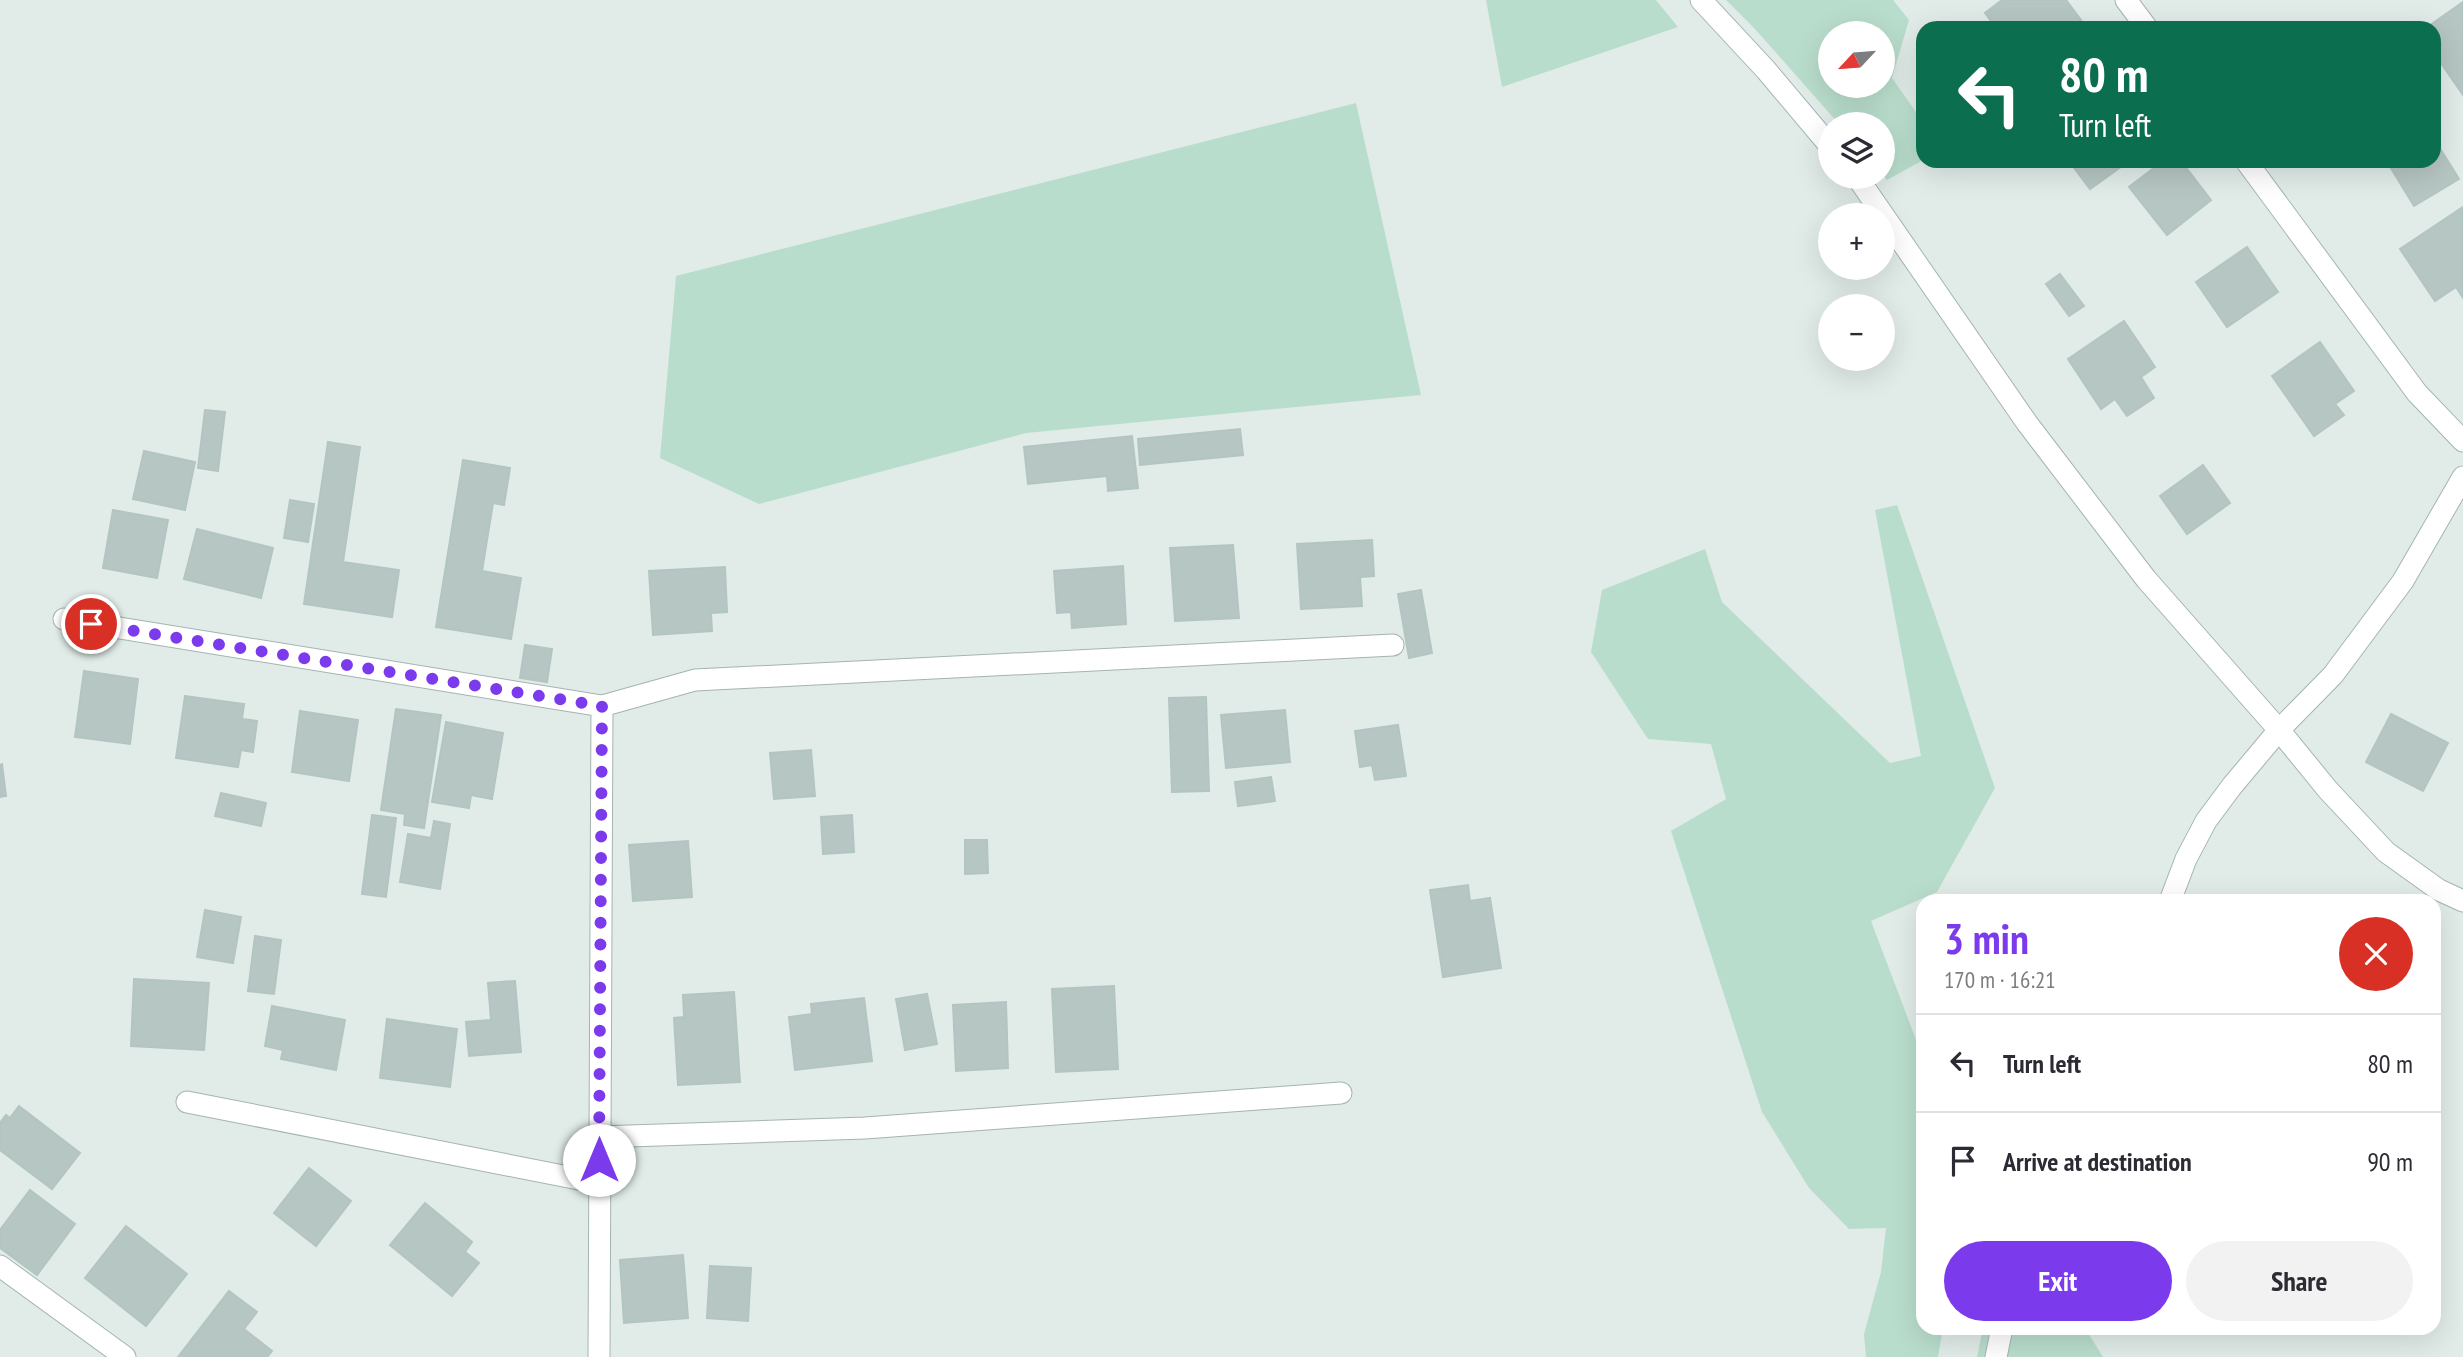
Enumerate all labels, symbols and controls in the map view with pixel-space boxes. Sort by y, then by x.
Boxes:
north arrow [1818,21,1895,98]
map controls [1818,21,1895,371]
text: 80 m [2059,42,2148,106]
icon: left [1944,49,2035,140]
text: Turn left [2059,104,2151,146]
button: layers [1818,112,1895,189]
button: + [1818,203,1895,280]
button: − [1818,294,1895,371]
pin [61,594,121,654]
icon: arrive [72,605,110,643]
text: 3 min [1944,911,2029,966]
button: close [2339,917,2413,991]
text: 170 m · 16:21 [1944,965,2056,994]
icon: left [1944,1044,1982,1082]
text: Turn left [2003,1047,2081,1080]
text: 80 m [2367,1047,2413,1080]
position arrow [562,1123,636,1197]
icon: arrive [1944,1142,1982,1180]
text: Arrive at destination [2003,1145,2192,1178]
text: 90 m [2367,1145,2413,1178]
button: Exit [1944,1241,2172,1321]
button: Share [2186,1241,2413,1321]

